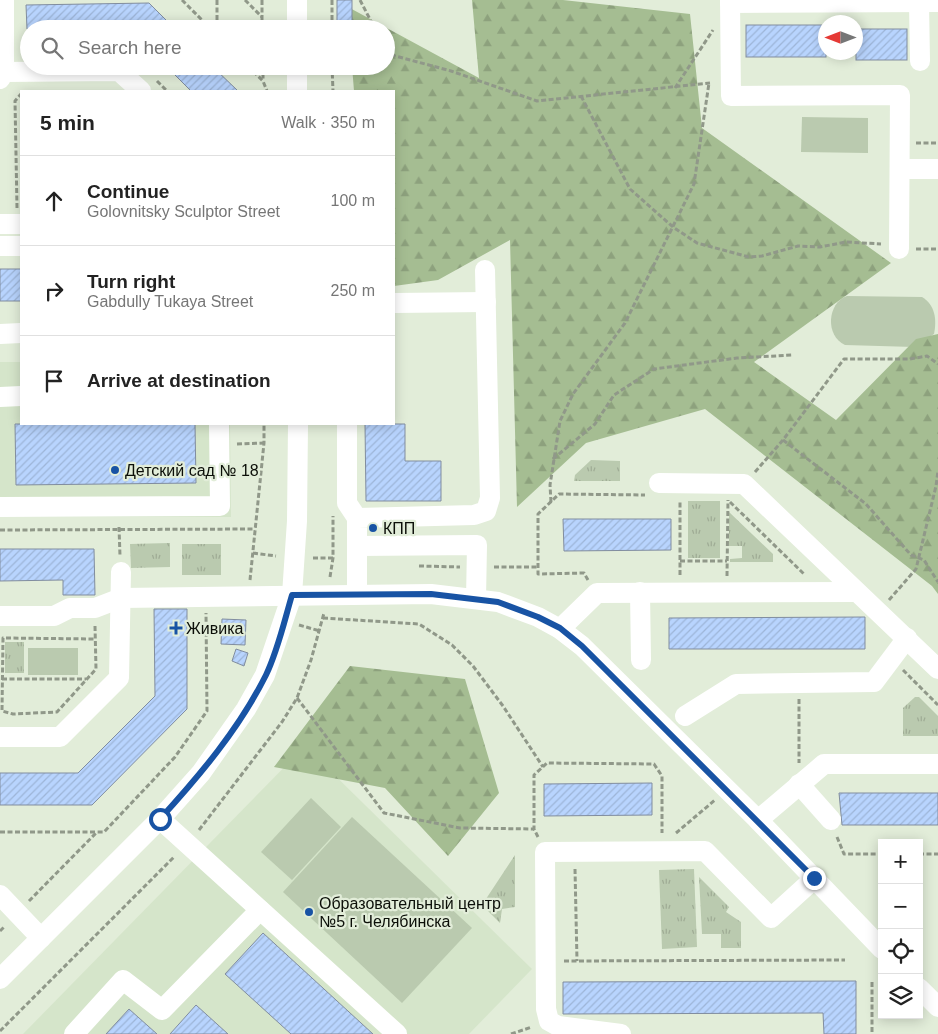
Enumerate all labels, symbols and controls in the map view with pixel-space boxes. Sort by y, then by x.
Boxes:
north arrow [818,15,863,60]
search box [20,20,395,75]
icon: search [38,34,66,62]
text: Search here [78,37,182,58]
text: 5 min [40,111,95,134]
text: Walk · 350 m [281,114,375,131]
text: Continue [87,181,169,202]
icon: ahead [40,187,68,215]
text: 100 m [331,192,375,209]
text: Golovnitsky Sculptor Street [87,203,280,220]
text: Turn right [87,271,175,292]
icon: right [40,277,68,305]
text: 250 m [331,282,375,299]
text: Gabdully Tukaya Street [87,293,253,310]
icon: arrive [40,367,68,395]
text: Arrive at destination [87,370,271,391]
place label: Детский сад № 18 [125,462,259,479]
marker: Детский сад № 18 [109,464,121,476]
place label: КПП [383,520,415,537]
marker: КПП [367,522,379,534]
place label: Живика [186,620,244,637]
marker: Живика [170,622,182,634]
route start [149,808,172,831]
map controls [878,839,923,1019]
button: + [878,839,923,884]
route end [803,867,826,890]
button: − [878,884,923,929]
place label: Образовательный центр №5 г. Челябинска [319,895,501,930]
marker: Образовательный центр №5 г. Челябинска [303,906,315,918]
button: locate [878,929,923,974]
button: layers [878,974,923,1019]

